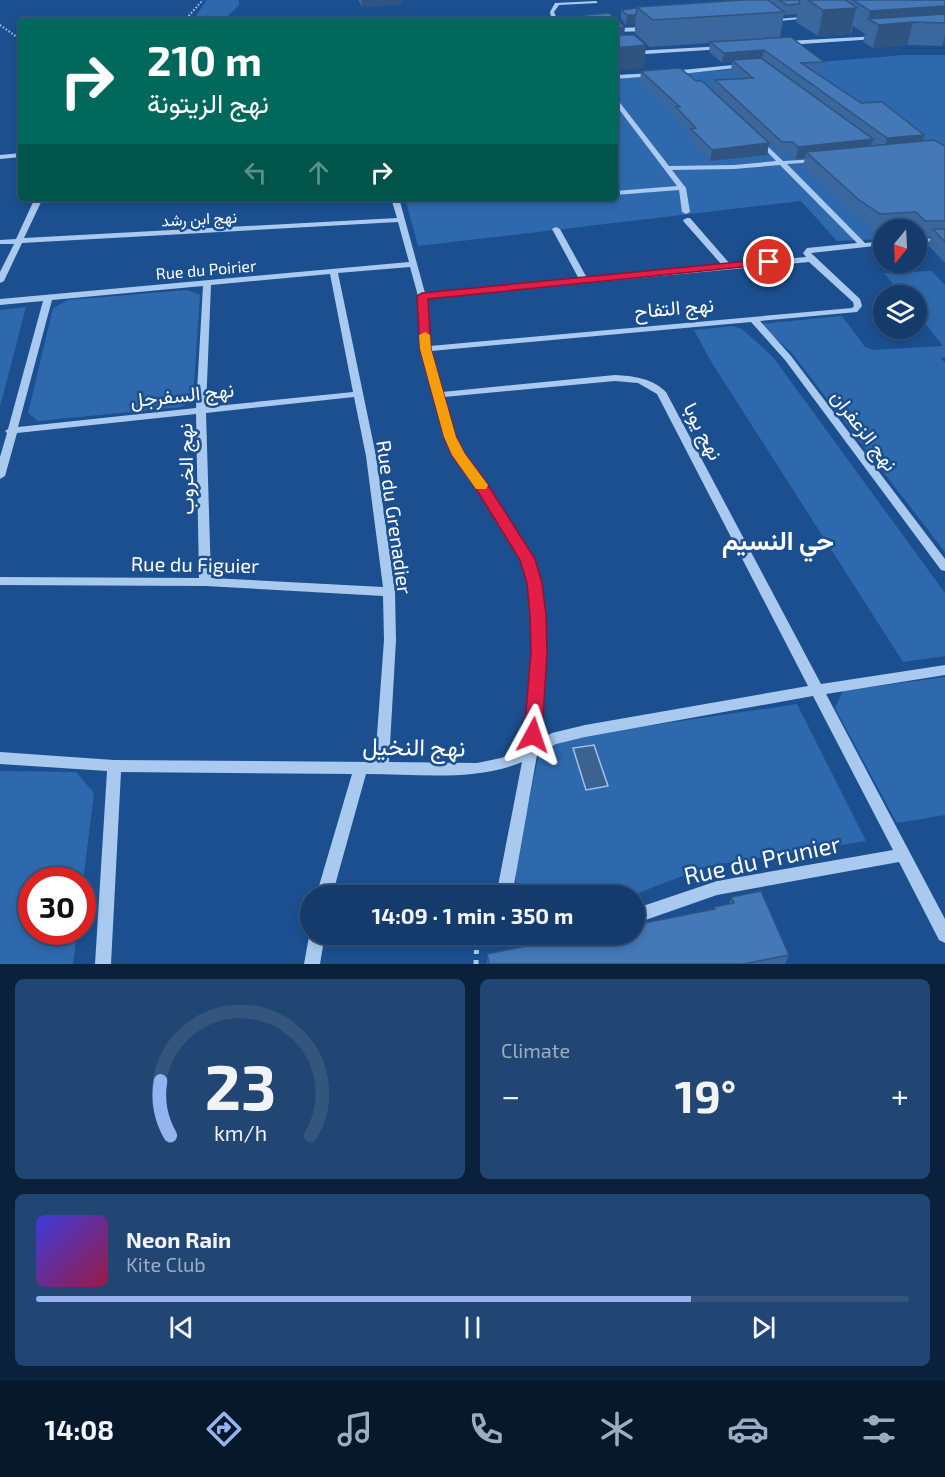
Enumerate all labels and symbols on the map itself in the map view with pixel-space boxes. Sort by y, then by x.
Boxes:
street label: نهج ابن رشد [161,207,238,232]
north arrow [873,219,927,273]
pin [743,236,794,287]
street label: Rue du Poirier [155,255,258,283]
street label: نهج التفاح [633,292,715,325]
street label: نهج السفرجل [129,377,235,414]
street label: نهج الزعفران [824,385,903,477]
street label: نهج يوبا [677,398,729,465]
street label: نهج الخروب [172,423,201,515]
street label: Rue du Grenadier [372,439,418,595]
district label: حي النسيم [722,524,834,563]
street label: Rue du Figuier [131,551,259,577]
position arrow [501,703,565,767]
street label: نهج النخيل [362,731,466,765]
street label: Rue du Prunier [681,828,843,890]
speed limit sign: 30 [18,867,96,945]

